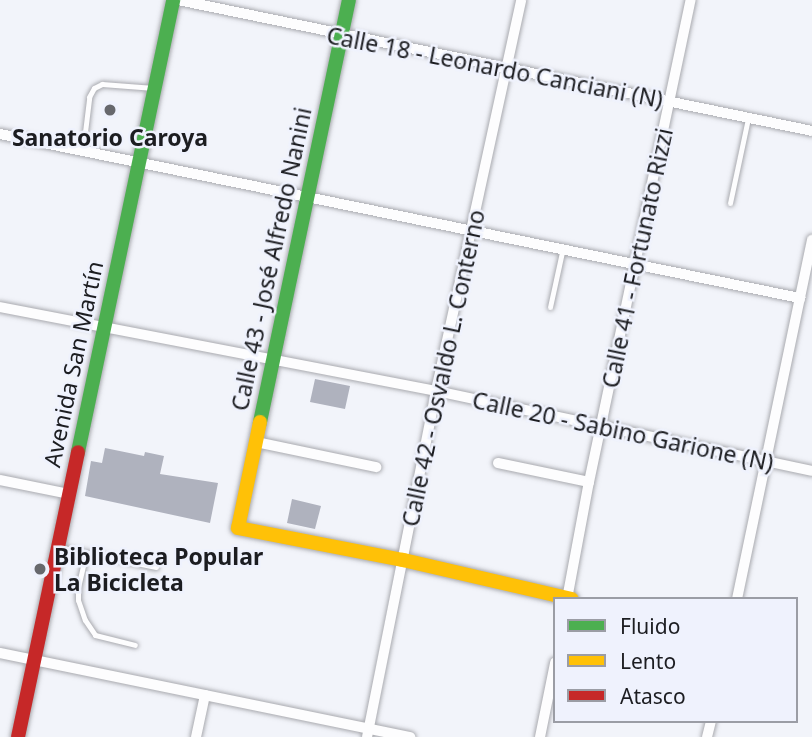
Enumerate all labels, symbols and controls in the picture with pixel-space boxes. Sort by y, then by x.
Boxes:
street label: Calle 18 - Leonardo Canciani (N) [325,21,665,113]
marker: Sanatorio Caroya [100,100,120,120]
street label: Calle 43 - José Alfredo Nanini [225,105,317,413]
place label: Sanatorio Caroya [12,123,208,151]
street label: Calle 41 - Fortunato Rizzi [596,126,678,390]
street label: Calle 42 - Osvaldo L. Conterno [396,207,490,529]
street label: Avenida San Martín [38,258,108,470]
street label: Calle 20 - Sabino Garione (N) [470,386,776,476]
place label: Biblioteca Popular La Bicicleta [54,542,263,596]
marker: Biblioteca Popular La Bicicleta [32,561,48,577]
legend [553,597,798,723]
text: Fluido [620,612,680,640]
text: Lento [620,647,676,675]
text: Atasco [620,682,686,710]

